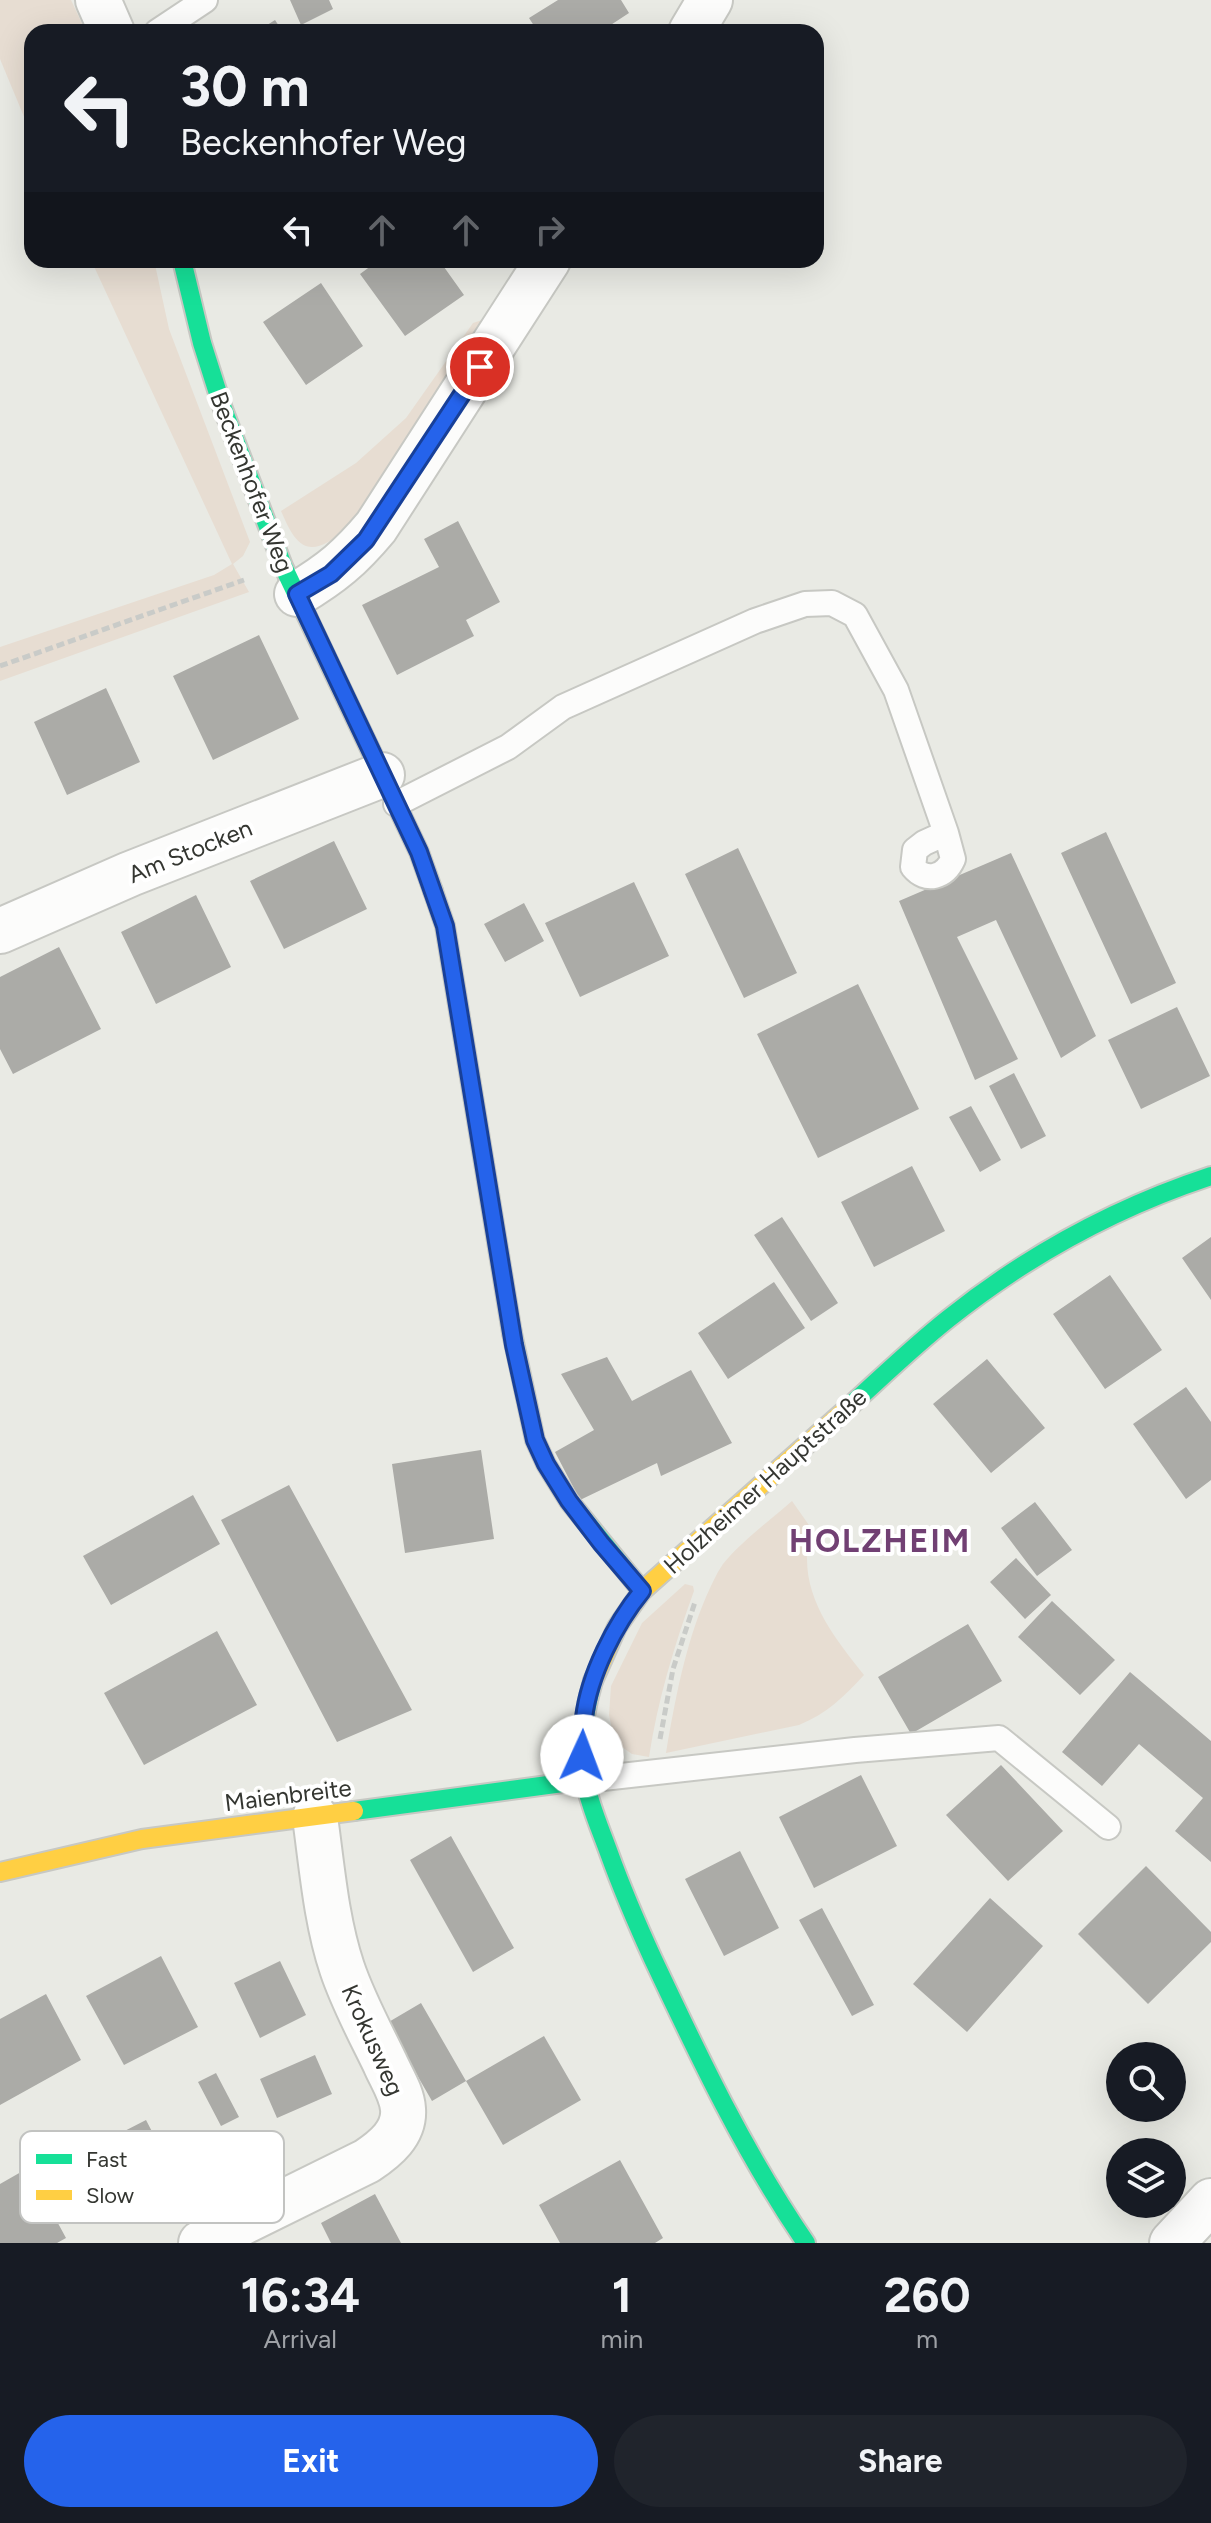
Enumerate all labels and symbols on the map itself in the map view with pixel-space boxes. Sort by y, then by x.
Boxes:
pin [446,333,514,401]
street label: Beckenhofer Weg [204,388,300,576]
street label: Am Stocken [124,813,256,889]
street label: Holzheimer Hauptstraße [658,1382,872,1580]
district label: HOLZHEIM [789,1522,971,1560]
position arrow [540,1714,624,1798]
street label: Maienbreite [223,1773,353,1817]
street label: Krokusweg [336,1980,410,2100]
legend [20,2131,284,2223]
text: Fast [86,2146,128,2173]
text: Slow [86,2182,135,2209]

